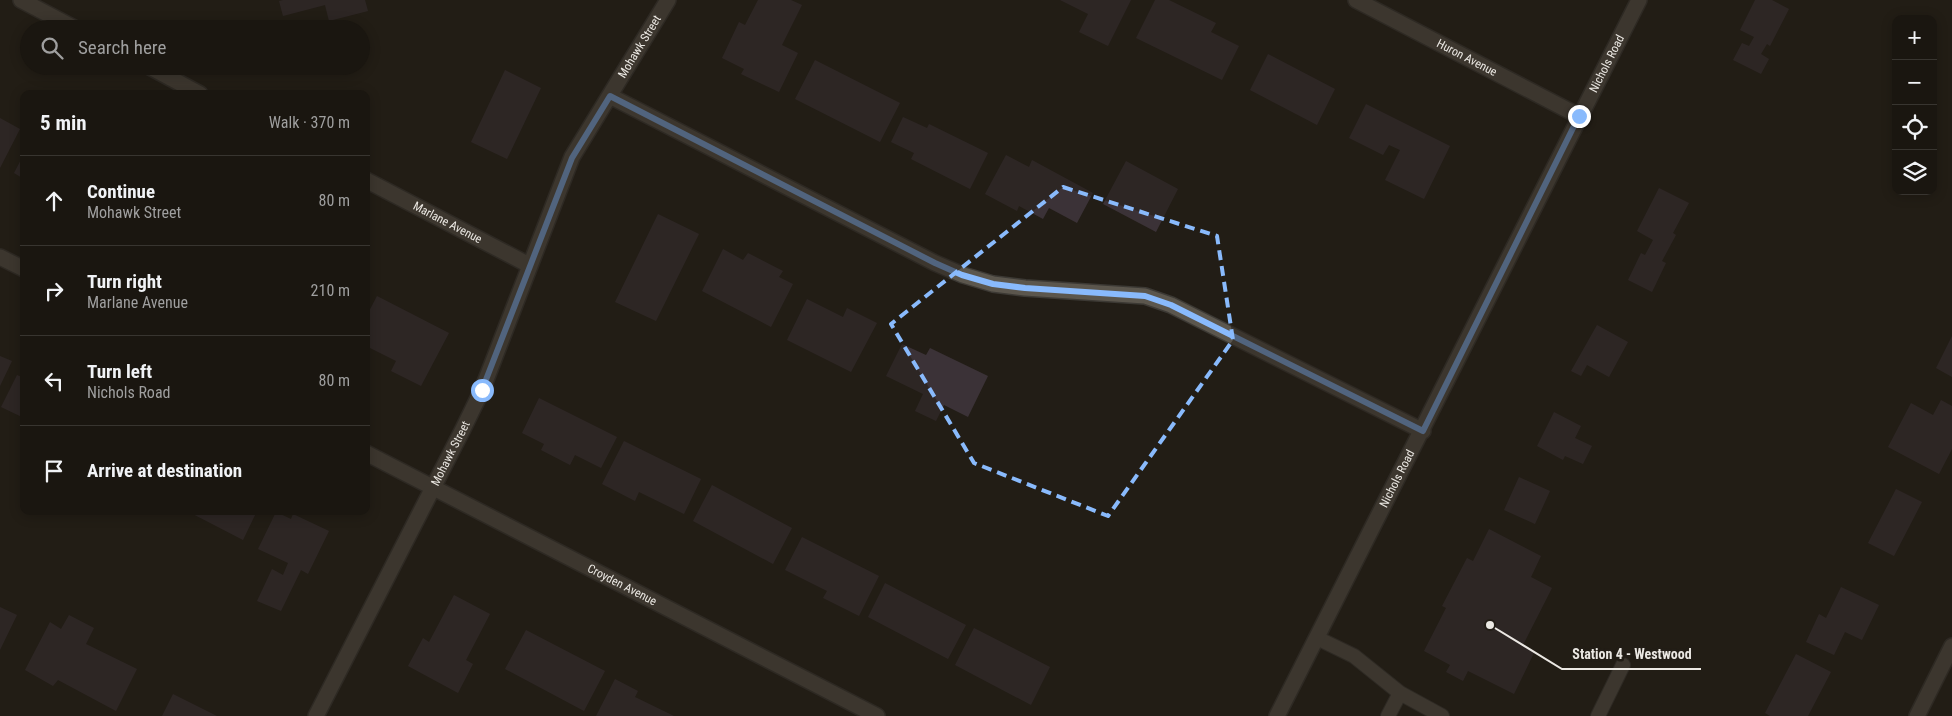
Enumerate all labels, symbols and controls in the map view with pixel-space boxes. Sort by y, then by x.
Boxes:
street label: Mohawk Street [615,12,664,80]
map controls [1892,15,1937,195]
button: + [1892,15,1937,60]
search box [20,20,370,75]
street label: Nichols Road [1586,32,1627,95]
icon: search [38,34,66,62]
text: Search here [78,36,166,59]
street label: Huron Avenue [1434,36,1500,79]
button: − [1892,60,1937,105]
route end [1568,105,1591,128]
button: locate [1892,105,1937,150]
text: 5 min [40,111,87,135]
text: Walk · 370 m [269,113,350,132]
button: layers [1892,150,1937,195]
text: Continue [87,180,155,203]
icon: ahead [40,187,68,215]
text: 80 m [318,191,350,210]
street label: Marlane Avenue [411,199,485,246]
text: Mohawk Street [87,203,181,222]
text: Turn right [87,270,162,293]
icon: right [40,277,68,305]
text: 210 m [311,281,350,300]
text: Marlane Avenue [87,293,188,312]
text: Turn left [87,360,152,383]
icon: left [40,367,68,395]
text: 80 m [318,371,350,390]
route start [471,379,494,402]
text: Nichols Road [87,383,171,402]
street label: Mohawk Street [428,418,473,488]
street label: Nichols Road [1377,447,1417,510]
icon: arrive [40,457,68,485]
text: Arrive at destination [87,459,242,482]
street label: Croyden Avenue [585,561,659,609]
callout: Station 4 - Westwood [1562,640,1701,669]
text: Station 4 - Westwood [1572,646,1692,662]

